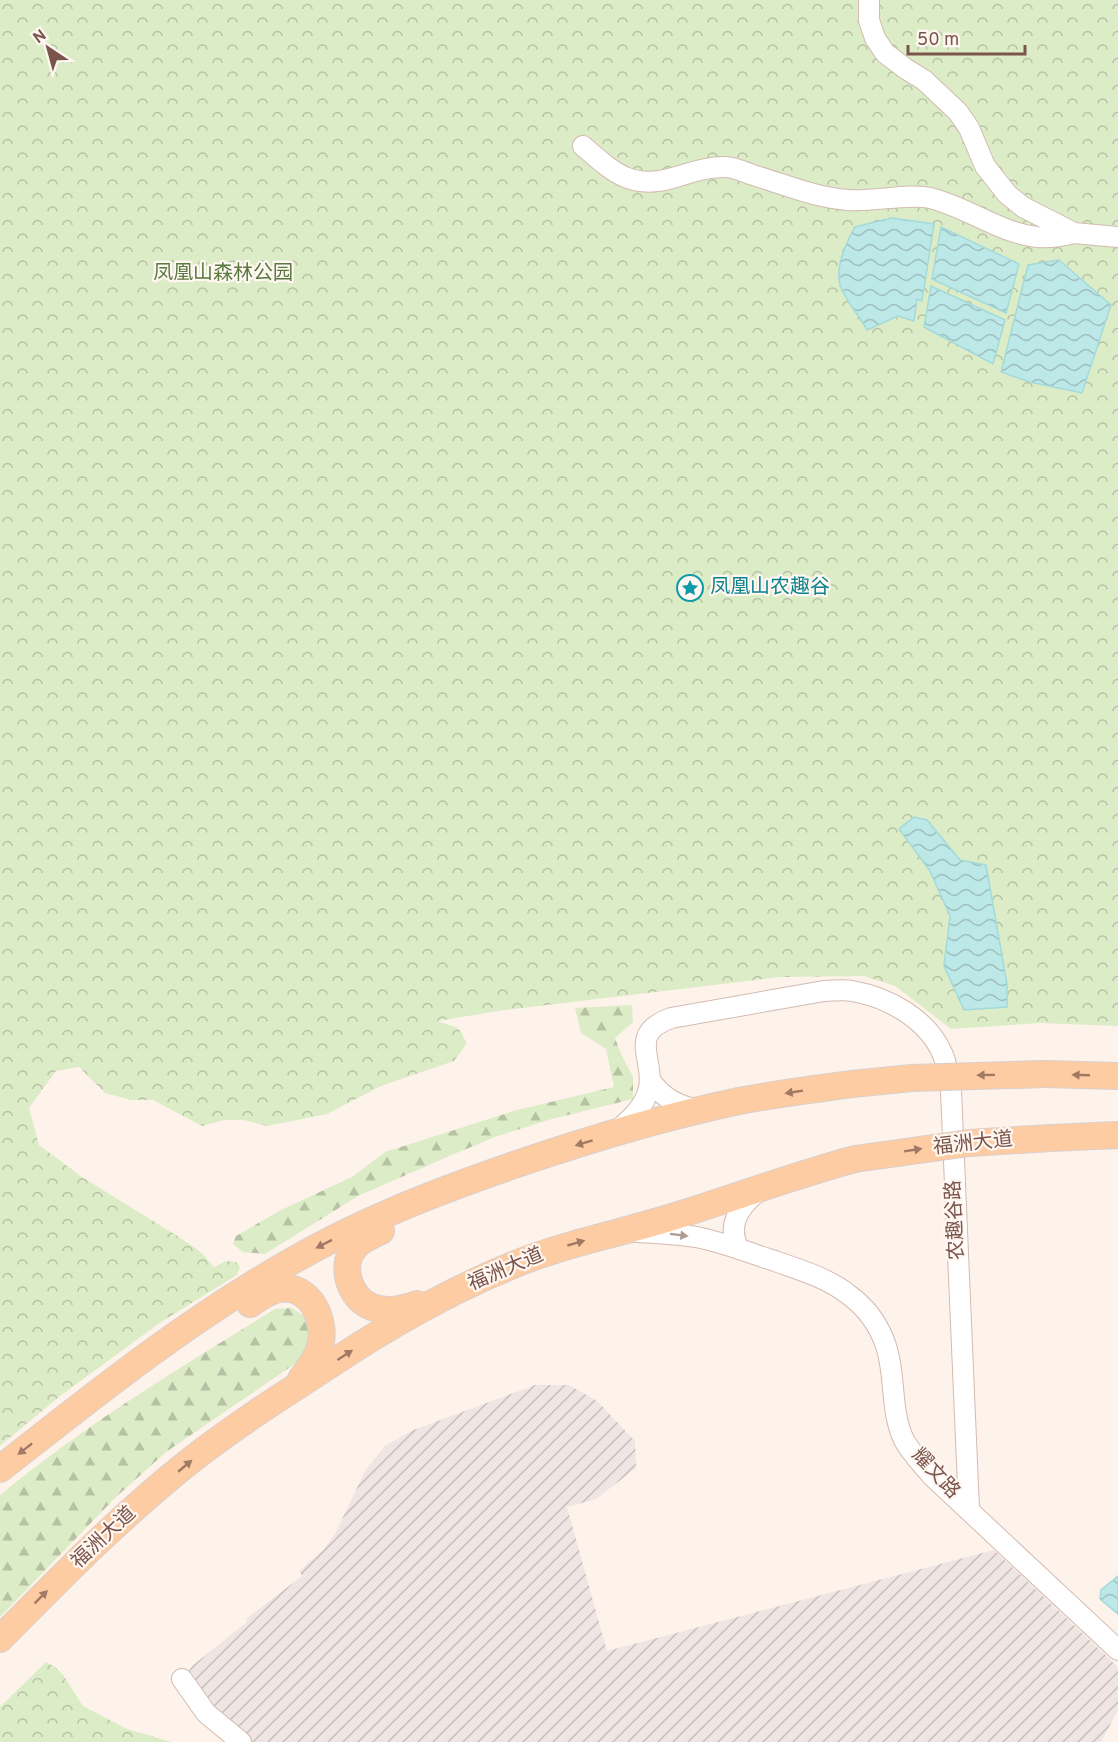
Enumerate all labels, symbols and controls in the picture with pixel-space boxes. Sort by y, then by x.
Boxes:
north arrow [18,18,78,78]
scale bar [908,18,1025,56]
text: N [30,26,51,49]
text: 50 m [917,29,959,52]
park label: 凤凰山森林公园 [153,261,293,287]
place icon: 凤凰山农趣谷 [675,573,705,603]
place label: 凤凰山农趣谷 [710,575,830,601]
one-way arrow [977,1070,996,1080]
one-way arrow [1072,1071,1091,1080]
one-way arrow [784,1088,803,1097]
street label: 福洲大道 [932,1127,1014,1161]
one-way arrow [575,1138,593,1148]
one-way arrow [903,1146,922,1155]
street label: 农趣谷路 [941,1179,971,1261]
one-way arrow [669,1230,688,1240]
one-way arrow [567,1238,585,1247]
one-way arrow [316,1239,333,1249]
street label: 福洲大道 [464,1242,548,1298]
one-way arrow [336,1349,353,1360]
one-way arrow [18,1442,33,1454]
street label: 耀文路 [905,1443,965,1505]
one-way arrow [177,1460,192,1473]
street label: 福洲大道 [66,1501,142,1575]
one-way arrow [33,1591,47,1605]

